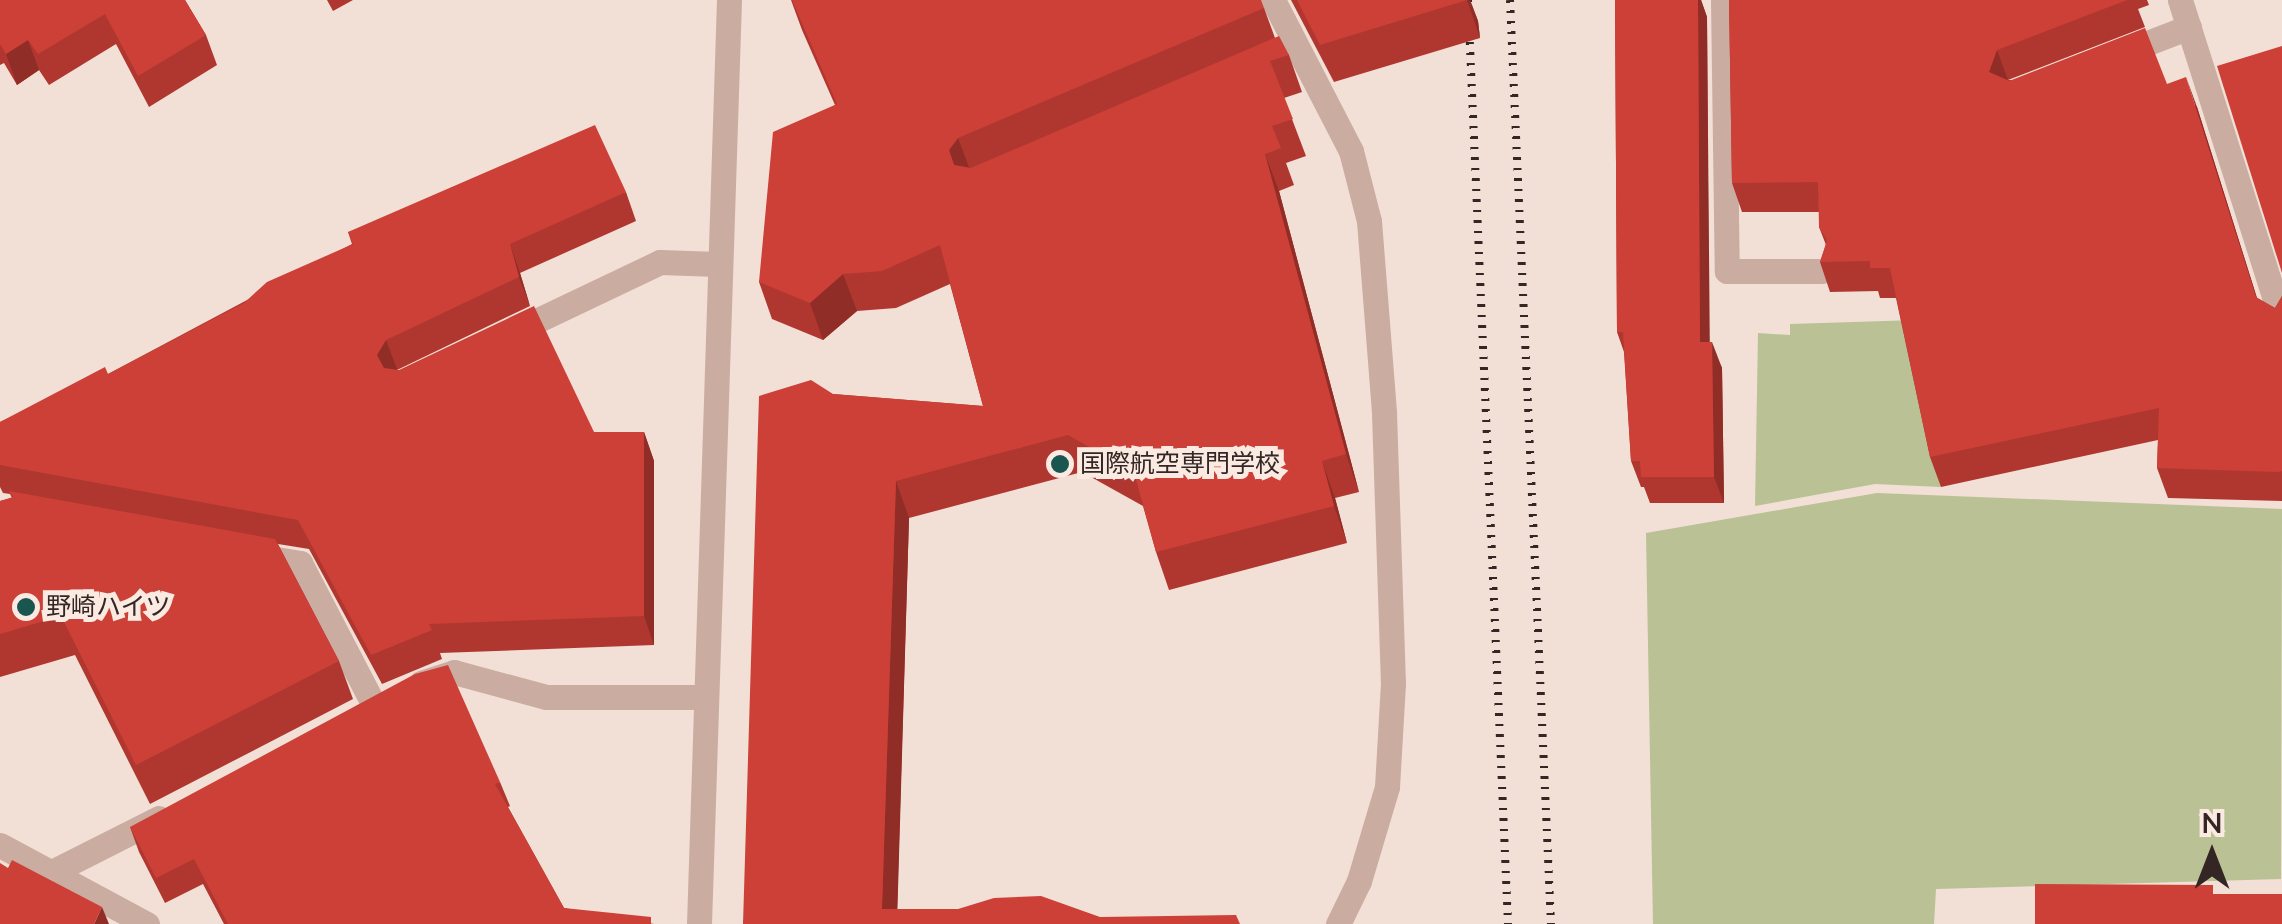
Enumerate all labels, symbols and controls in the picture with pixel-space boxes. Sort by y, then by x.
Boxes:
place label: 国際航空専門学校 [1080,449,1280,479]
marker: 国際航空専門学校 [1049,453,1071,475]
place label: 野崎ハイツ [46,592,171,622]
marker: 野崎ハイツ [15,596,37,618]
north arrow [2162,804,2262,904]
text: N [2202,805,2222,843]

